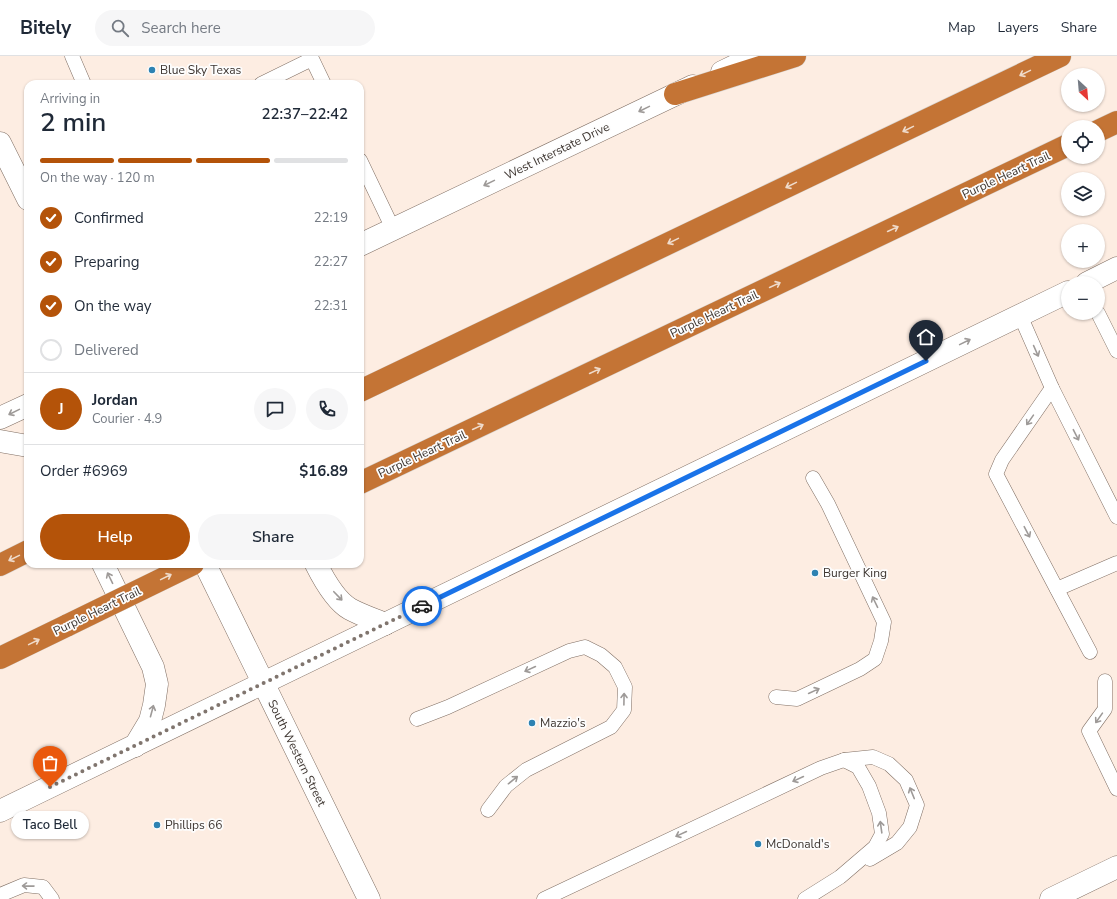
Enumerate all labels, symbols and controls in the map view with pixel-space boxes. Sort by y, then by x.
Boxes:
search box [95,10,375,46]
text: Bitely [20,15,71,41]
icon: search [109,17,131,39]
text: Search here [141,18,221,38]
text: Map [948,18,975,37]
text: Layers [997,18,1039,37]
text: Share [1061,18,1097,37]
place label: Blue Sky Texas [160,62,242,78]
marker: Blue Sky Texas [147,65,157,75]
north arrow [1061,68,1105,112]
map controls [1061,68,1105,320]
one-way arrow [1019,70,1031,77]
text: Arriving in [40,90,100,108]
text: 22:37–22:42 [261,104,348,124]
text: 2 min [40,105,106,140]
one-way arrow [638,106,650,113]
street label: West Interstate Drive [502,119,612,183]
button: locate [1061,120,1105,164]
one-way arrow [902,126,914,133]
street label: Purple Heart Trail [959,147,1053,202]
text: On the way · 120 m [40,169,155,187]
button: layers [1061,172,1105,216]
one-way arrow [483,180,495,187]
one-way arrow [785,182,797,189]
icon: check [40,207,62,229]
text: Confirmed [74,208,144,228]
text: 22:19 [314,209,348,227]
button: + [1061,224,1105,268]
one-way arrow [886,225,898,232]
one-way arrow [668,238,680,245]
icon: check [40,251,62,273]
text: Preparing [74,252,139,272]
text: 22:27 [314,253,348,271]
button: − [1061,276,1105,320]
one-way arrow [769,281,781,288]
street label: Purple Heart Trail [667,286,761,341]
icon: check [40,295,62,317]
text: On the way [74,296,152,316]
text: 22:31 [314,297,348,315]
pin [909,320,943,361]
icon: home [915,326,937,348]
one-way arrow [959,338,971,345]
text: Delivered [74,340,139,360]
one-way arrow [1033,345,1040,357]
one-way arrow [589,367,601,374]
button: chat [254,388,296,430]
button: phone [306,388,348,430]
text: Jordan [92,390,138,410]
text: J [58,399,64,419]
one-way arrow [8,409,20,416]
text: Courier · 4.9 [92,410,162,428]
one-way arrow [1026,414,1034,425]
one-way arrow [471,423,483,430]
street label: Purple Heart Trail [375,426,469,481]
one-way arrow [1073,429,1080,441]
text: Order #6969 [40,461,128,481]
text: $16.89 [299,461,348,481]
button: Help [40,514,190,560]
button: Share [198,514,348,560]
one-way arrow [1024,526,1031,538]
one-way arrow [8,555,20,562]
place label: Burger King [823,565,887,581]
marker: Burger King [810,568,820,578]
one-way arrow [106,572,113,584]
one-way arrow [160,573,172,580]
street label: Purple Heart Trail [51,583,144,639]
courier [402,586,442,626]
one-way arrow [333,591,342,601]
icon: car [411,595,433,617]
one-way arrow [871,596,878,608]
one-way arrow [28,637,40,645]
one-way arrow [524,666,536,673]
one-way arrow [807,687,819,694]
one-way arrow [620,693,628,706]
street label: South Western Street [264,697,330,810]
one-way arrow [149,705,157,718]
one-way arrow [1095,712,1103,723]
place label: Mazzio's [540,715,586,731]
marker: Mazzio's [527,718,537,728]
pin [33,746,67,787]
icon: bag [39,752,61,774]
one-way arrow [508,775,519,784]
one-way arrow [792,776,804,783]
one-way arrow [907,787,915,799]
callout: Taco Bell [11,811,89,839]
text: Taco Bell [23,816,77,834]
place label: Phillips 66 [165,817,222,833]
marker: Phillips 66 [152,820,162,830]
one-way arrow [877,821,884,834]
one-way arrow [675,831,687,838]
place label: McDonald's [766,836,830,852]
marker: McDonald's [753,839,763,849]
one-way arrow [22,882,35,890]

